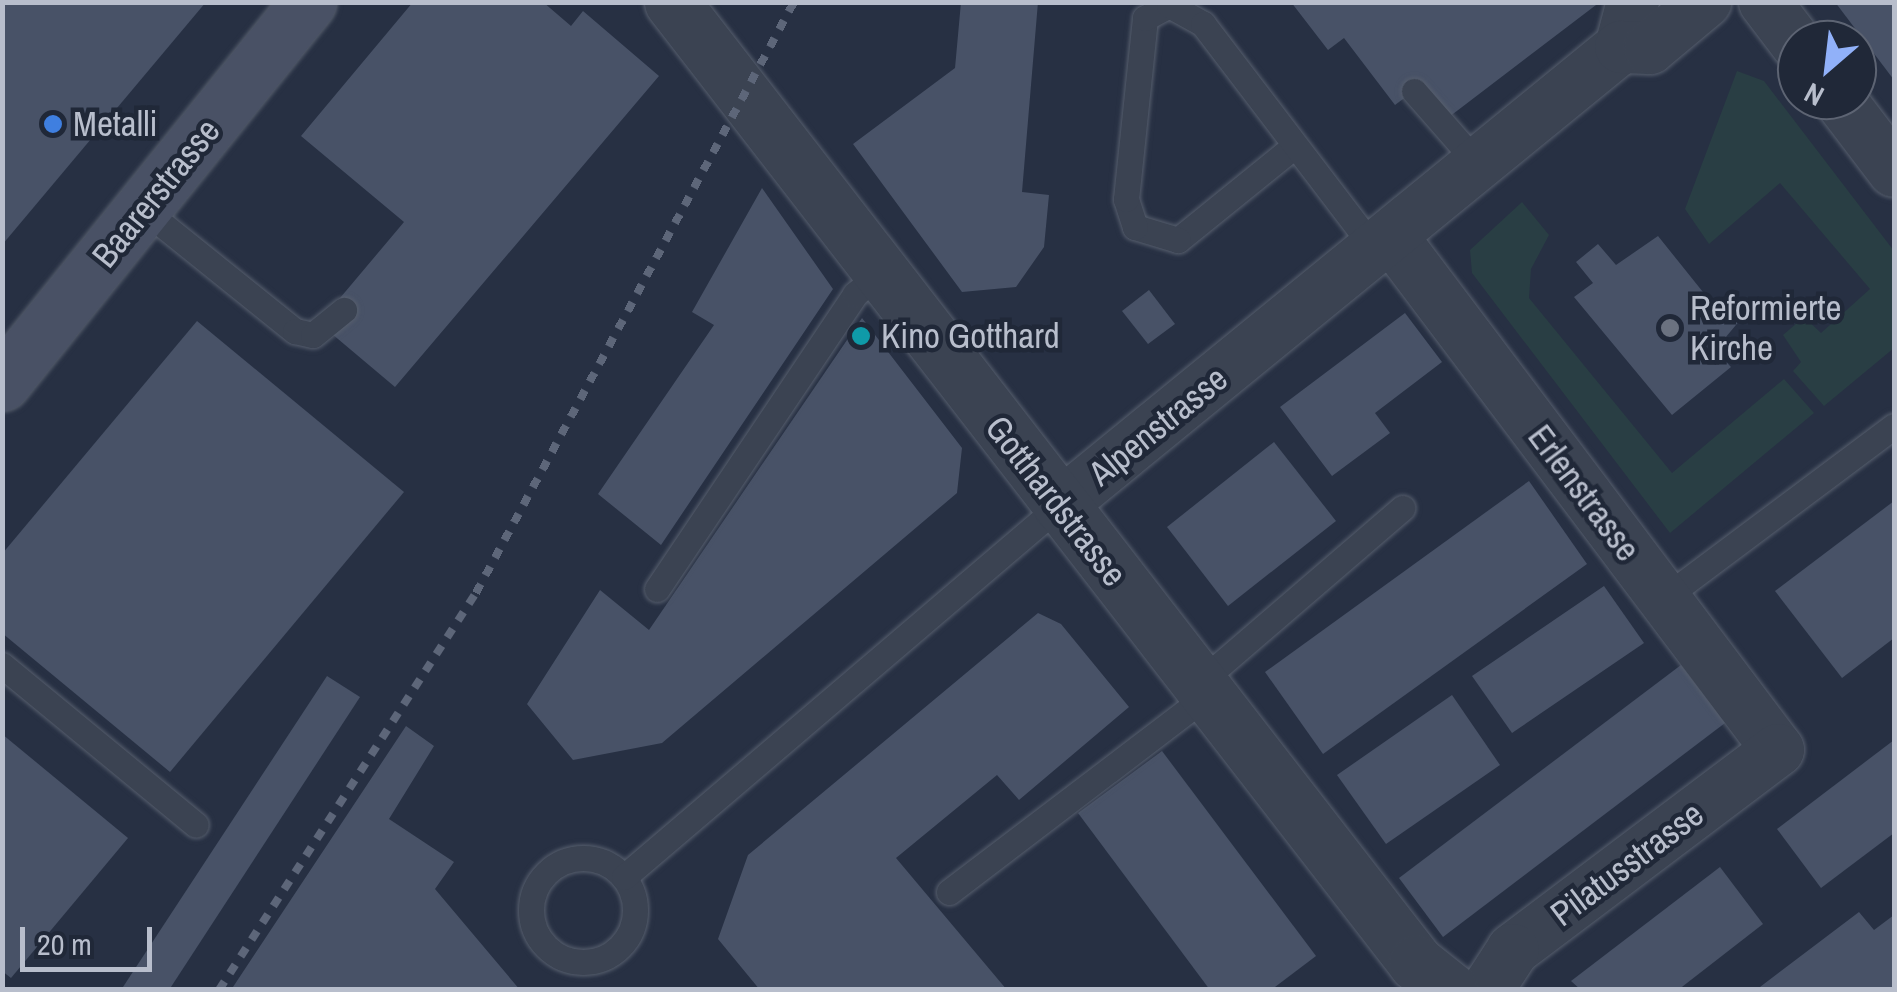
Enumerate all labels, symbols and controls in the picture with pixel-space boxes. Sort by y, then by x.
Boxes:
north arrow [1777,20,1877,120]
text: N [1798,74,1830,115]
place label: Metalli [73,103,158,145]
street label: Baarerstrasse [83,110,229,276]
marker: Metalli [42,113,64,135]
place label: Reformierte Kirche [1690,287,1842,369]
place label: Kino Gotthard [881,315,1060,357]
marker: Reformierte Kirche [1659,317,1681,339]
marker: Kino Gotthard [850,325,872,347]
street label: Alpenstrasse [1080,357,1236,495]
street label: Gotthardstrasse [977,408,1135,594]
street label: Erlenstrasse [1519,417,1649,569]
street label: Pilatusstrasse [1542,793,1712,935]
scale bar [25,907,158,969]
text: 20 m [37,924,92,964]

